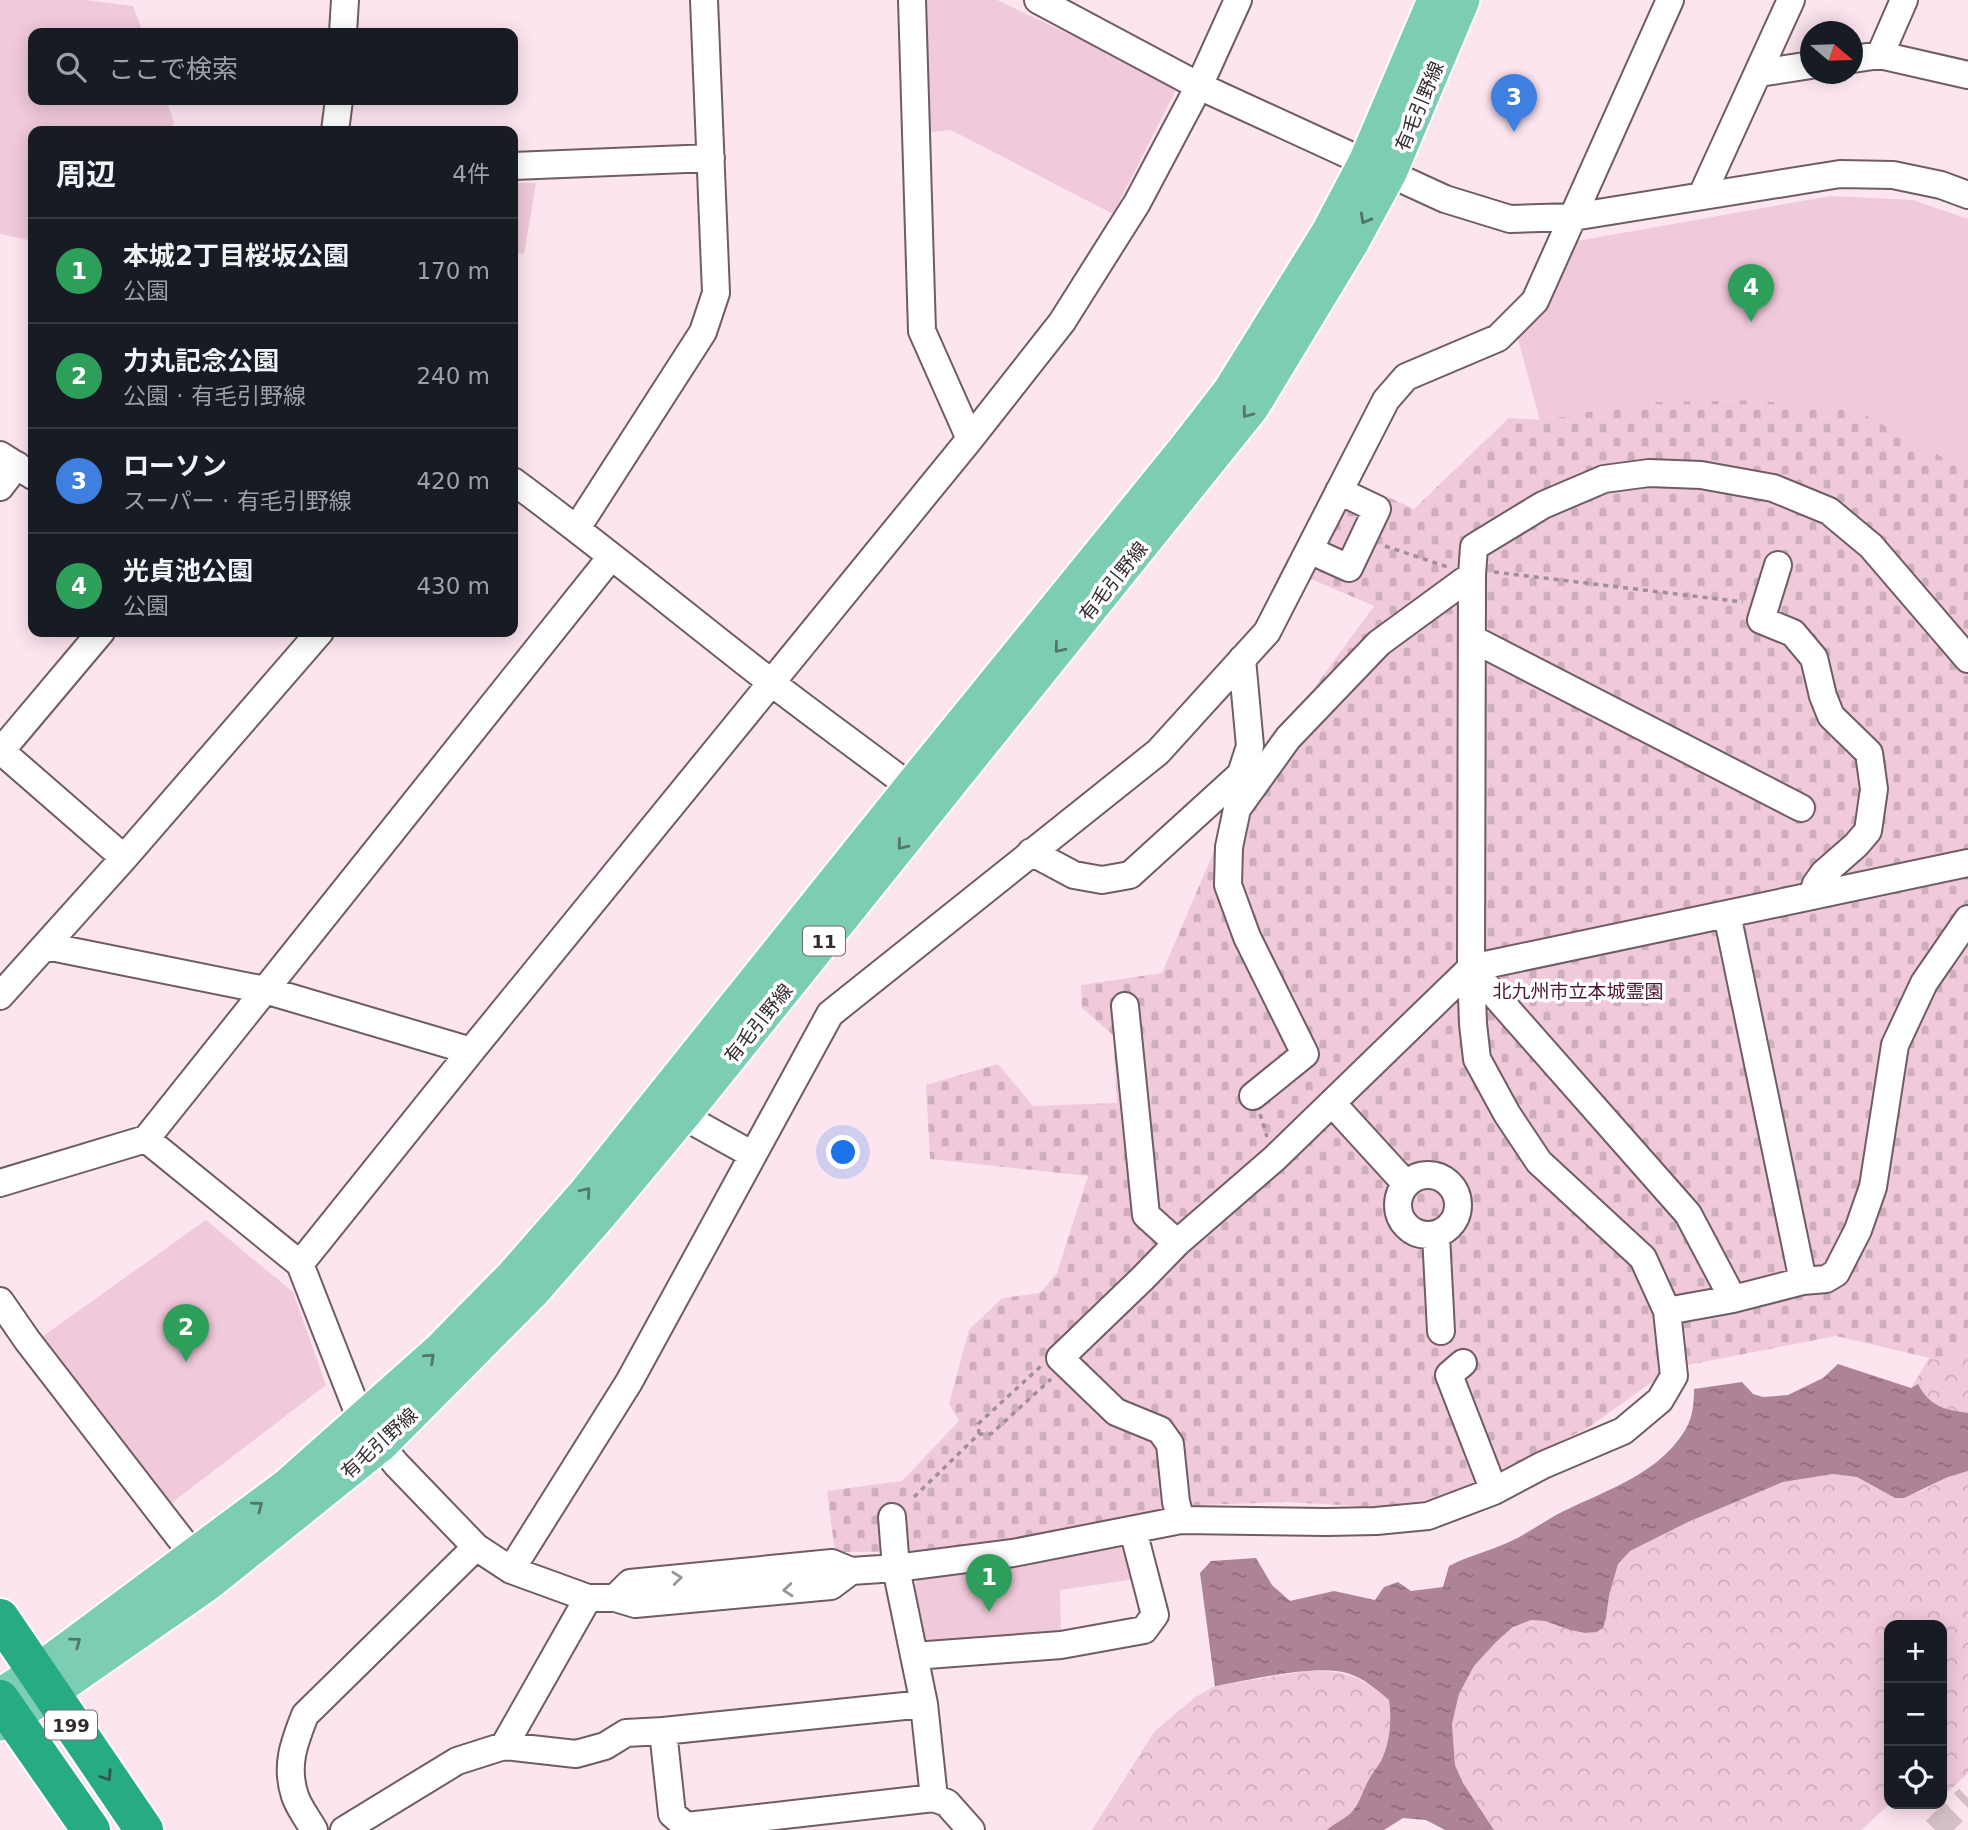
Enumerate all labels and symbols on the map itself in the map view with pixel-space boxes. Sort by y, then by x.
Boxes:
north arrow [1800,21,1863,84]
street label: 有毛引野線 [1390,58,1448,154]
pin: 3 [1491,74,1537,132]
one-way arrow [1360,211,1373,224]
pin: 4 [1728,264,1774,322]
one-way arrow [1243,405,1256,418]
street label: 有毛引野線 [1075,537,1151,625]
one-way arrow [1055,639,1067,652]
one-way arrow [897,837,910,849]
road number: 11 [803,926,845,956]
street label: 有毛引野線 [720,979,796,1067]
park label: 北九州市立本城霊園 [1492,980,1664,1002]
your location [826,1135,860,1169]
one-way arrow [578,1187,590,1200]
pin: 2 [163,1304,209,1362]
one-way arrow [422,1353,435,1366]
street label: 有毛引野線 [336,1403,422,1483]
one-way arrow [251,1502,263,1515]
pin: 1 [966,1554,1012,1612]
one-way arrow [671,1571,683,1586]
one-way arrow [782,1582,793,1597]
one-way arrow [68,1638,81,1651]
road number: 199 [45,1710,97,1740]
one-way arrow [99,1768,111,1781]

